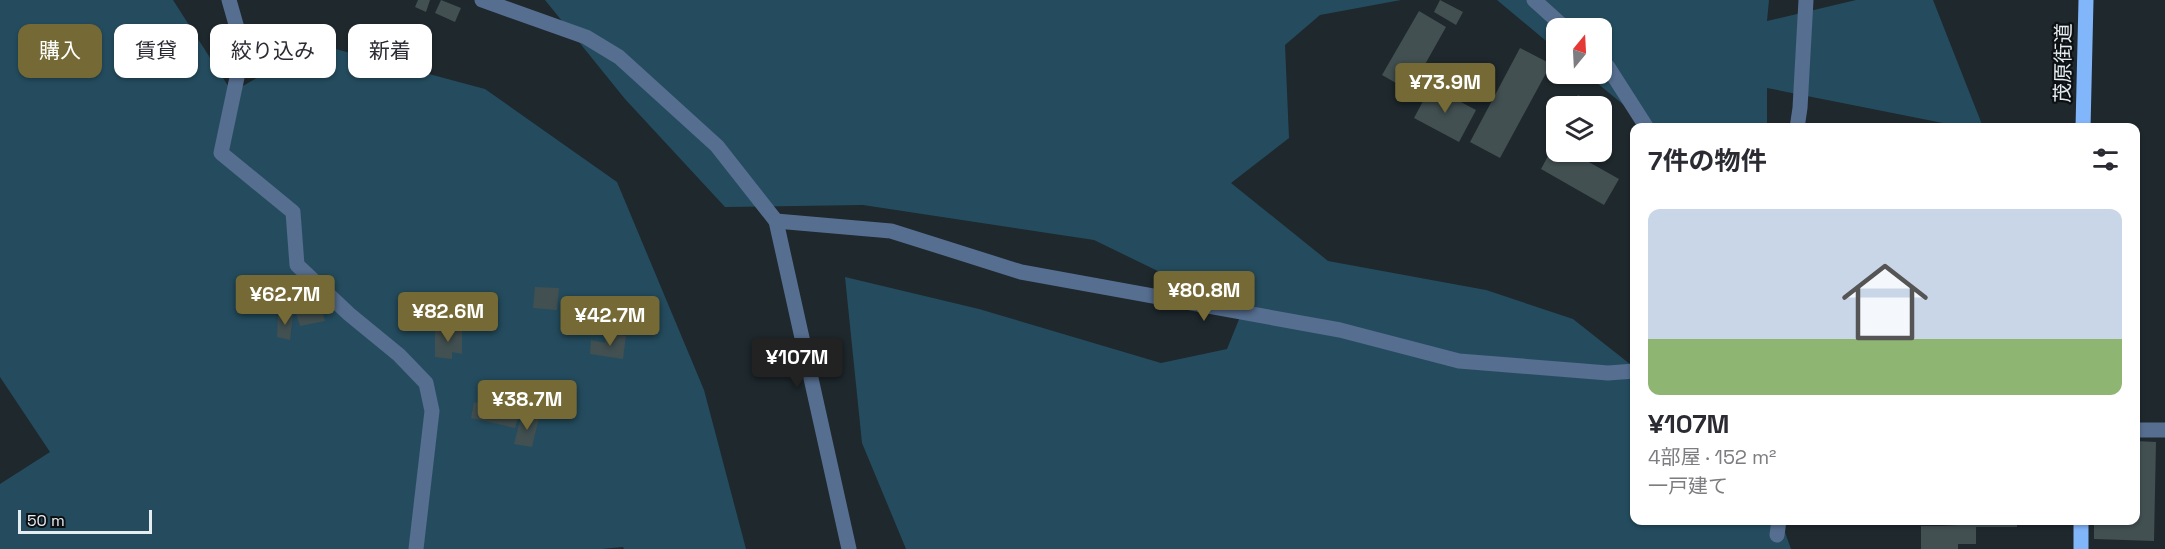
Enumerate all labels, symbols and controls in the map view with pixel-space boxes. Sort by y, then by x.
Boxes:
north arrow [1546,18,1612,84]
map controls [1546,18,1612,162]
street label: 茂原街道 [2049,23,2077,103]
chip: 購入 [18,24,102,78]
chip: 賃貸 [114,24,198,78]
chip: 絞り込み [210,24,336,78]
chip: 新着 [348,24,432,78]
pin: ¥73.9M [1396,63,1494,114]
text: ¥73.9M [1409,69,1481,95]
button: layers [1546,96,1612,162]
icon: filters [2089,143,2122,176]
text: 7件の物件 [1648,144,1766,178]
icon: home [1831,248,1939,356]
pin: ¥80.8M [1155,271,1253,322]
pin: ¥62.7M [236,275,334,326]
text: ¥80.8M [1168,277,1240,303]
text: ¥62.7M [250,281,320,307]
pin: ¥82.6M [399,292,497,343]
pin: ¥42.7M [561,296,659,347]
text: ¥82.6M [412,298,484,324]
text: ¥42.7M [575,302,646,328]
pin: ¥107M [755,338,839,389]
text: ¥107M [766,344,828,370]
pin: ¥38.7M [478,380,576,431]
text: ¥38.7M [492,386,562,412]
text: ¥107M [1648,407,1730,441]
text: 4部屋 · 152 m² [1648,444,1776,470]
text: 一戸建て [1648,473,1728,499]
scale bar [18,507,152,534]
text: 50 m [27,510,65,531]

